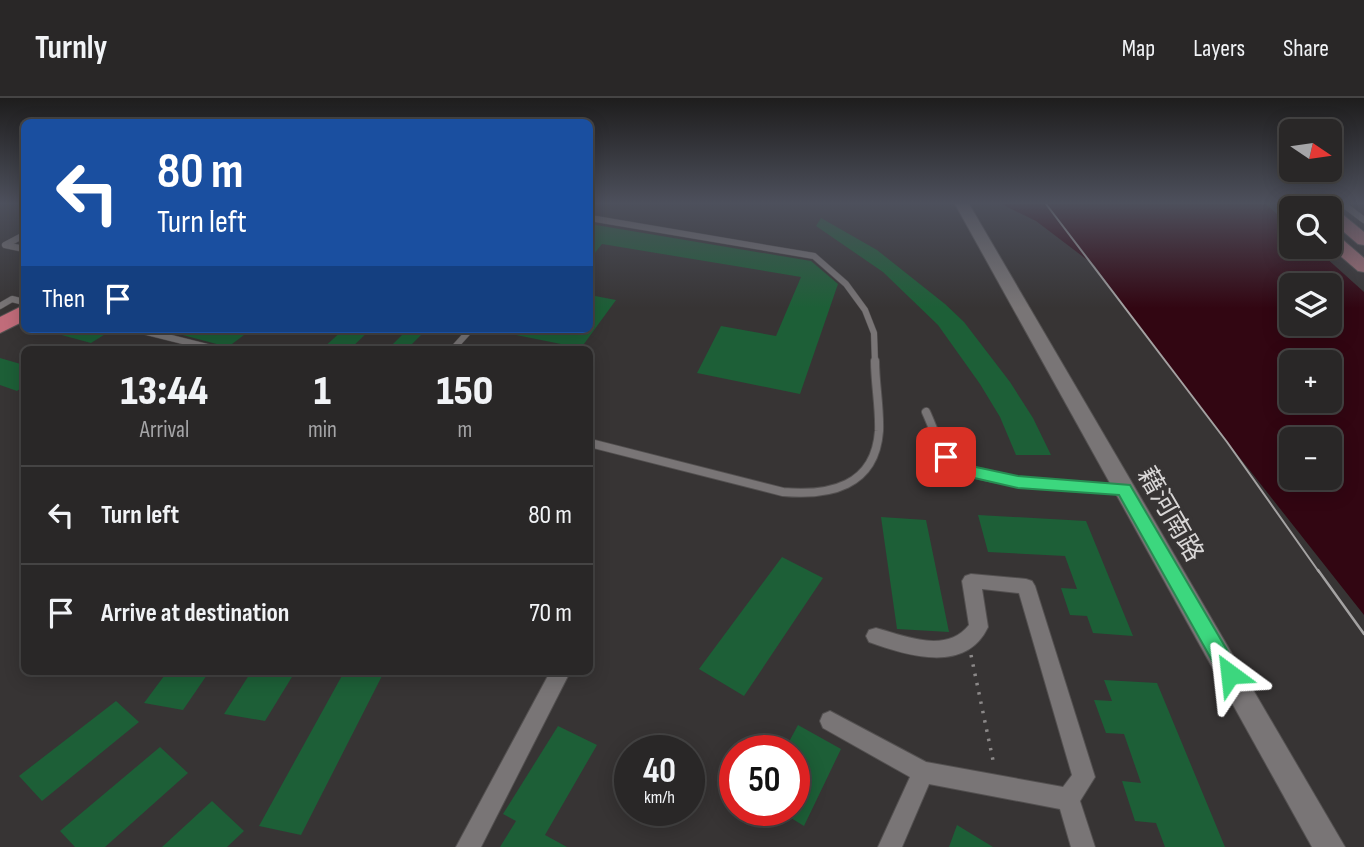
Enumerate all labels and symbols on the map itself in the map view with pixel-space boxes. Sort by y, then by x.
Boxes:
north arrow [1279,119,1342,182]
pin [916,427,976,487]
street label: 藉河南路 [1130,462,1209,568]
position arrow [1193,637,1267,711]
speed limit sign: 50 [719,735,810,826]

